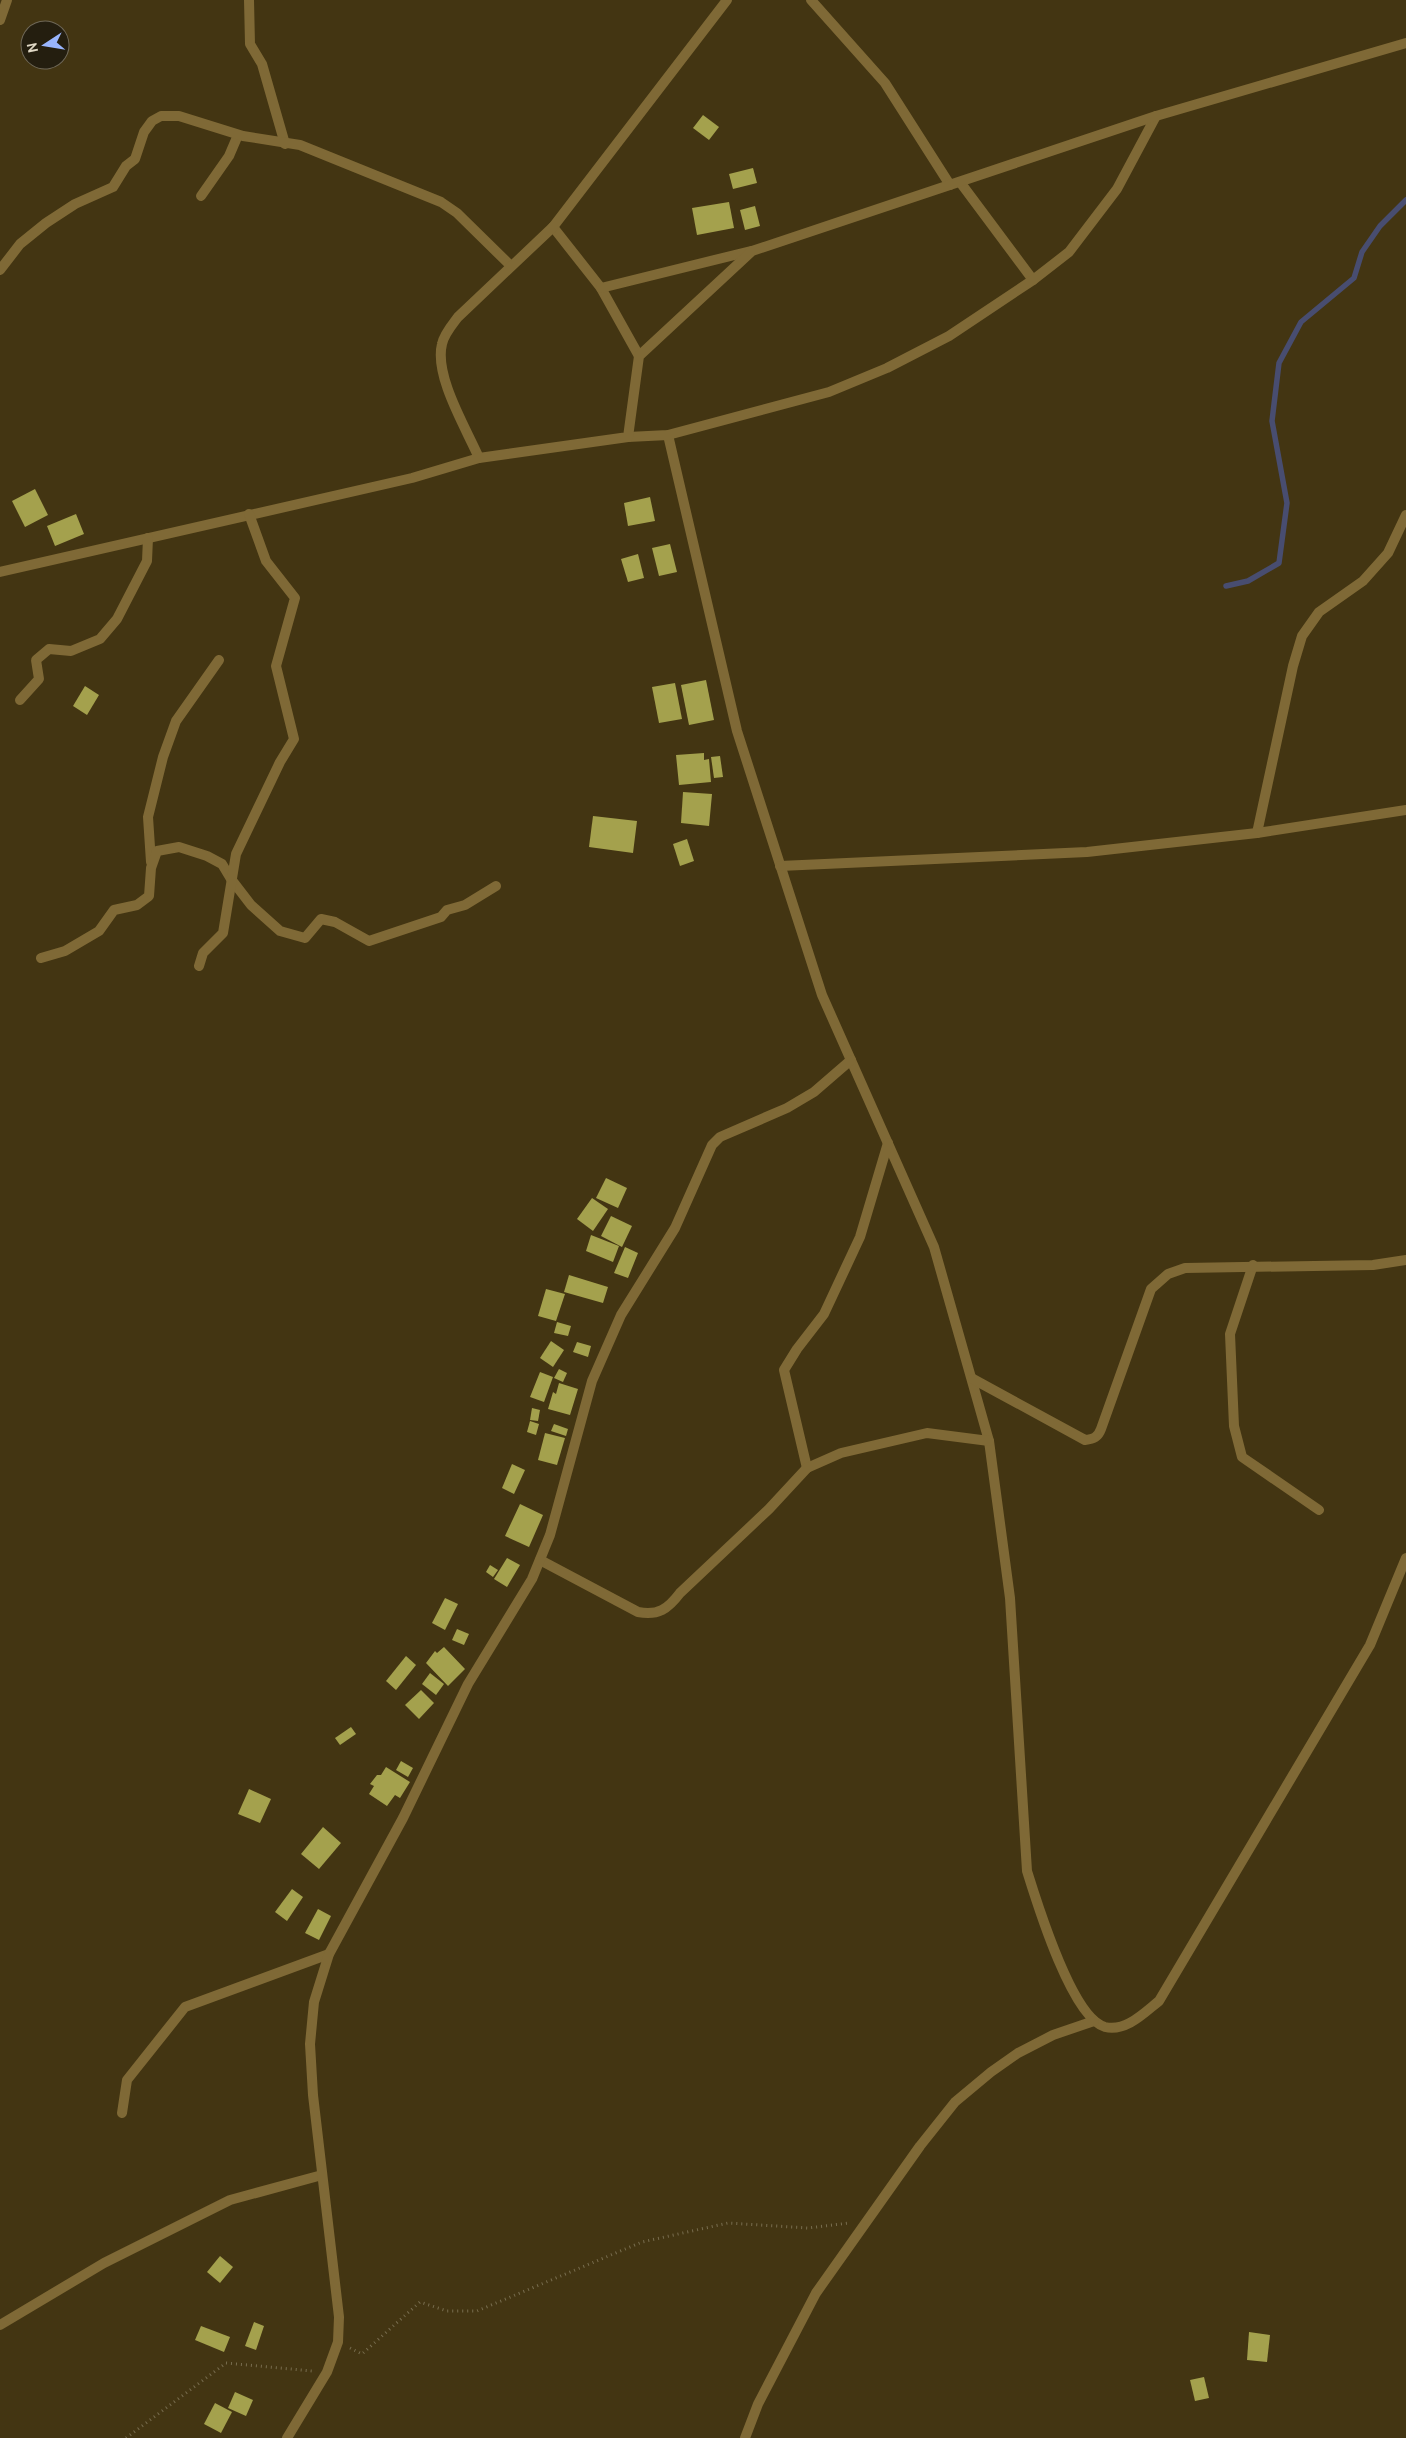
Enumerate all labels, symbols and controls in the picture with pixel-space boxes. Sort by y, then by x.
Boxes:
north arrow [20,20,70,70]
text: N [22,41,42,54]

